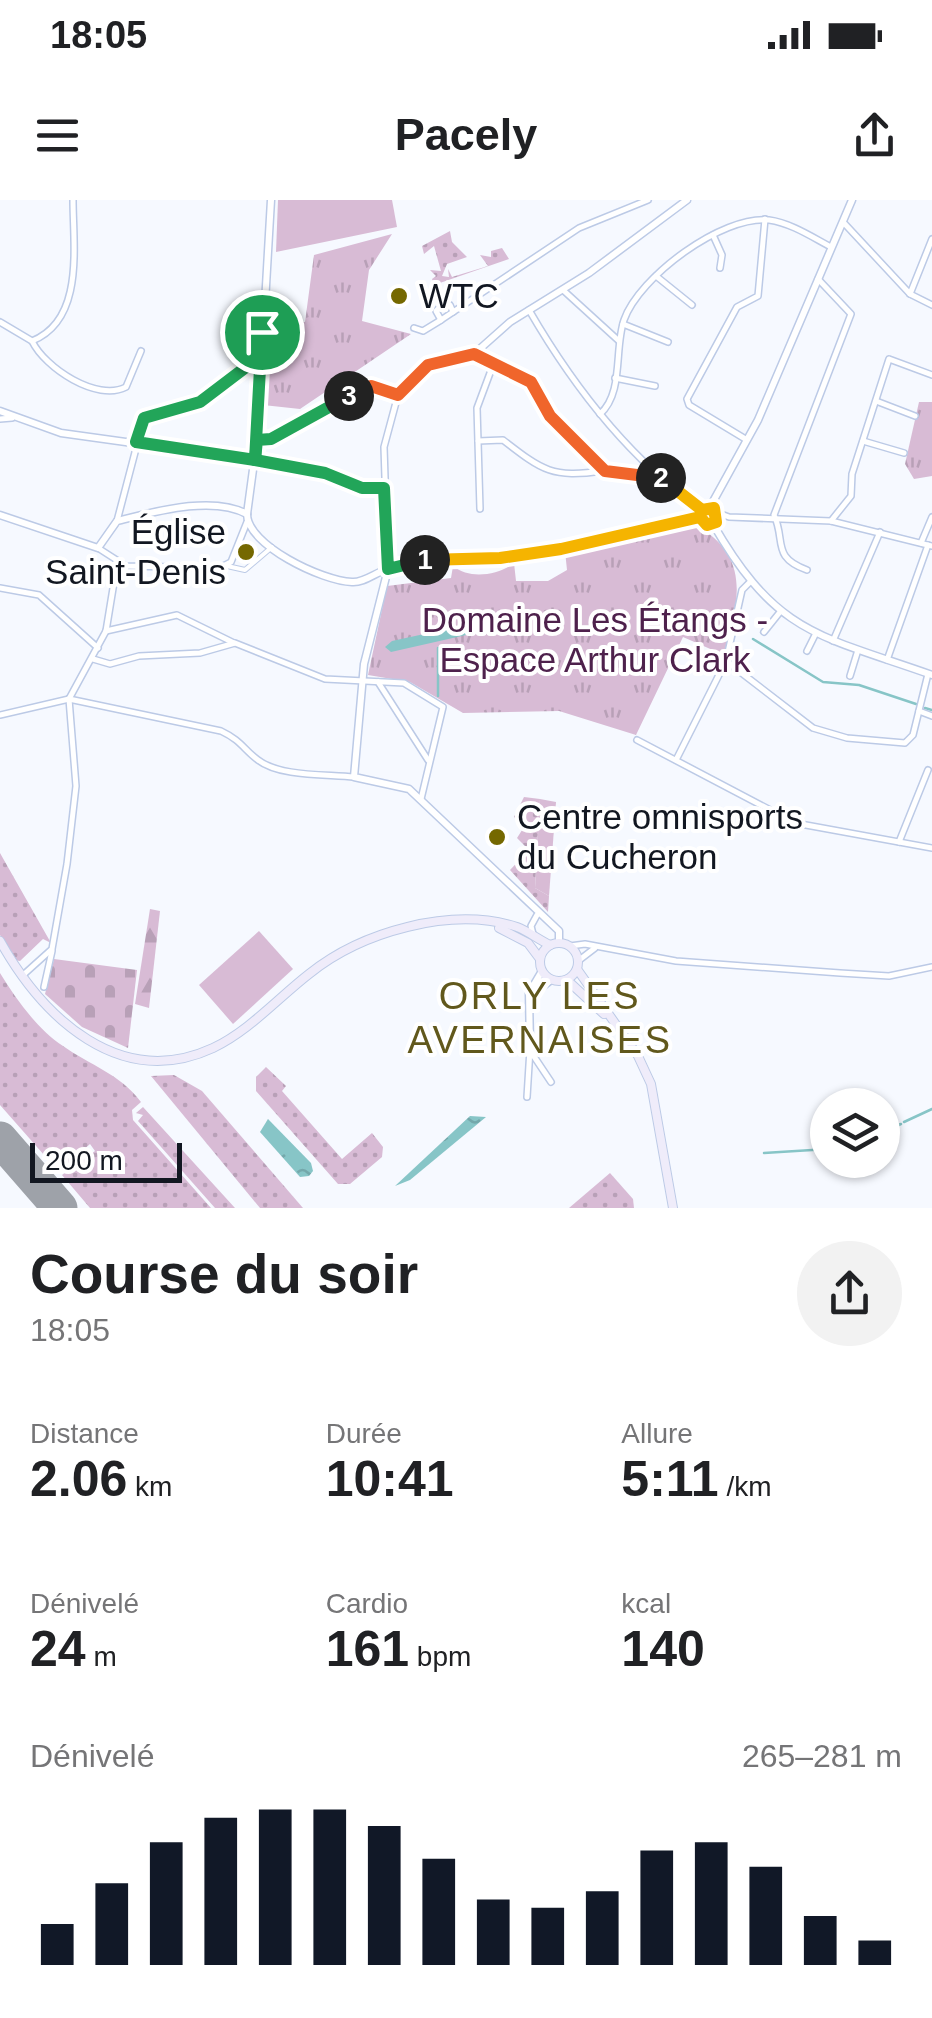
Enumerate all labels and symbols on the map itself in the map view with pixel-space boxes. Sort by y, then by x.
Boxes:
place label: WTC [419,276,499,315]
marker: WTC [388,285,410,307]
pin [220,290,305,375]
pin: 3 [324,371,374,421]
pin: 2 [636,453,686,503]
place label: Église Saint-Denis [45,512,226,591]
pin: 1 [400,535,450,585]
marker: Église Saint-Denis [235,541,257,563]
park label: Domaine Les Étangs - Espace Arthur Clark [422,600,768,679]
place label: Centre omnisports du Cucheron [517,797,803,876]
marker: Centre omnisports du Cucheron [486,826,508,848]
district label: ORLY LES AVERNAISES [407,975,673,1061]
scale bar [30,1138,182,1183]

